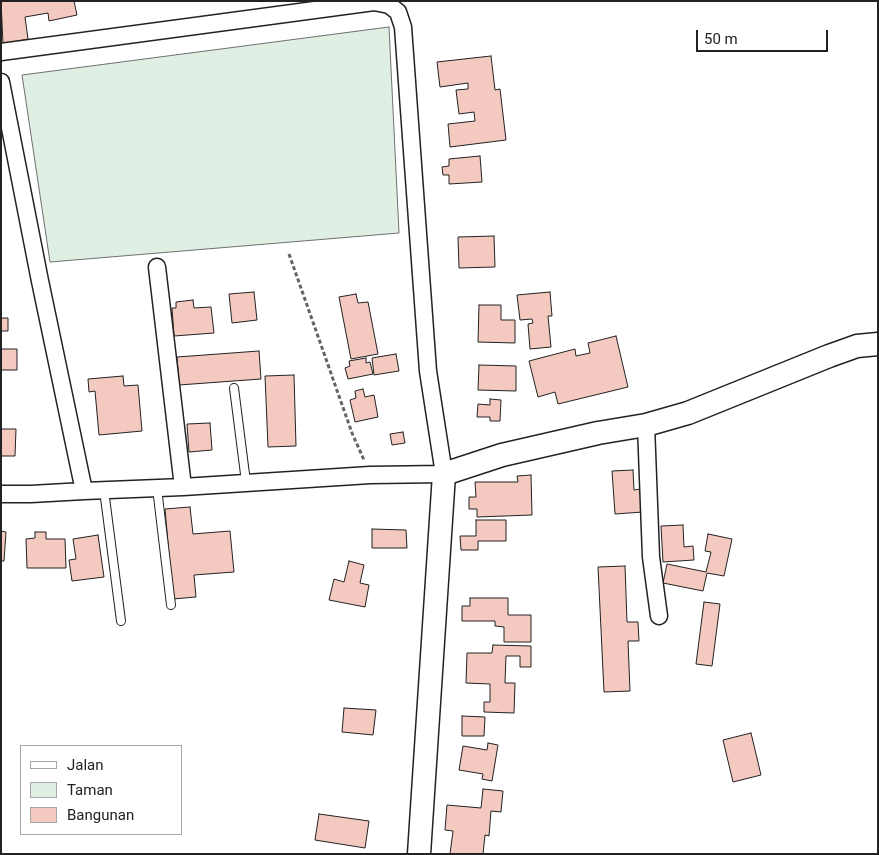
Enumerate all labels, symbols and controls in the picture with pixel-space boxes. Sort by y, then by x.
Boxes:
scale bar [699,20,832,52]
text: 50 m [704,30,738,48]
legend [20,745,182,835]
text: Jalan [67,756,104,774]
text: Taman [67,781,113,799]
text: Bangunan [67,806,134,824]

